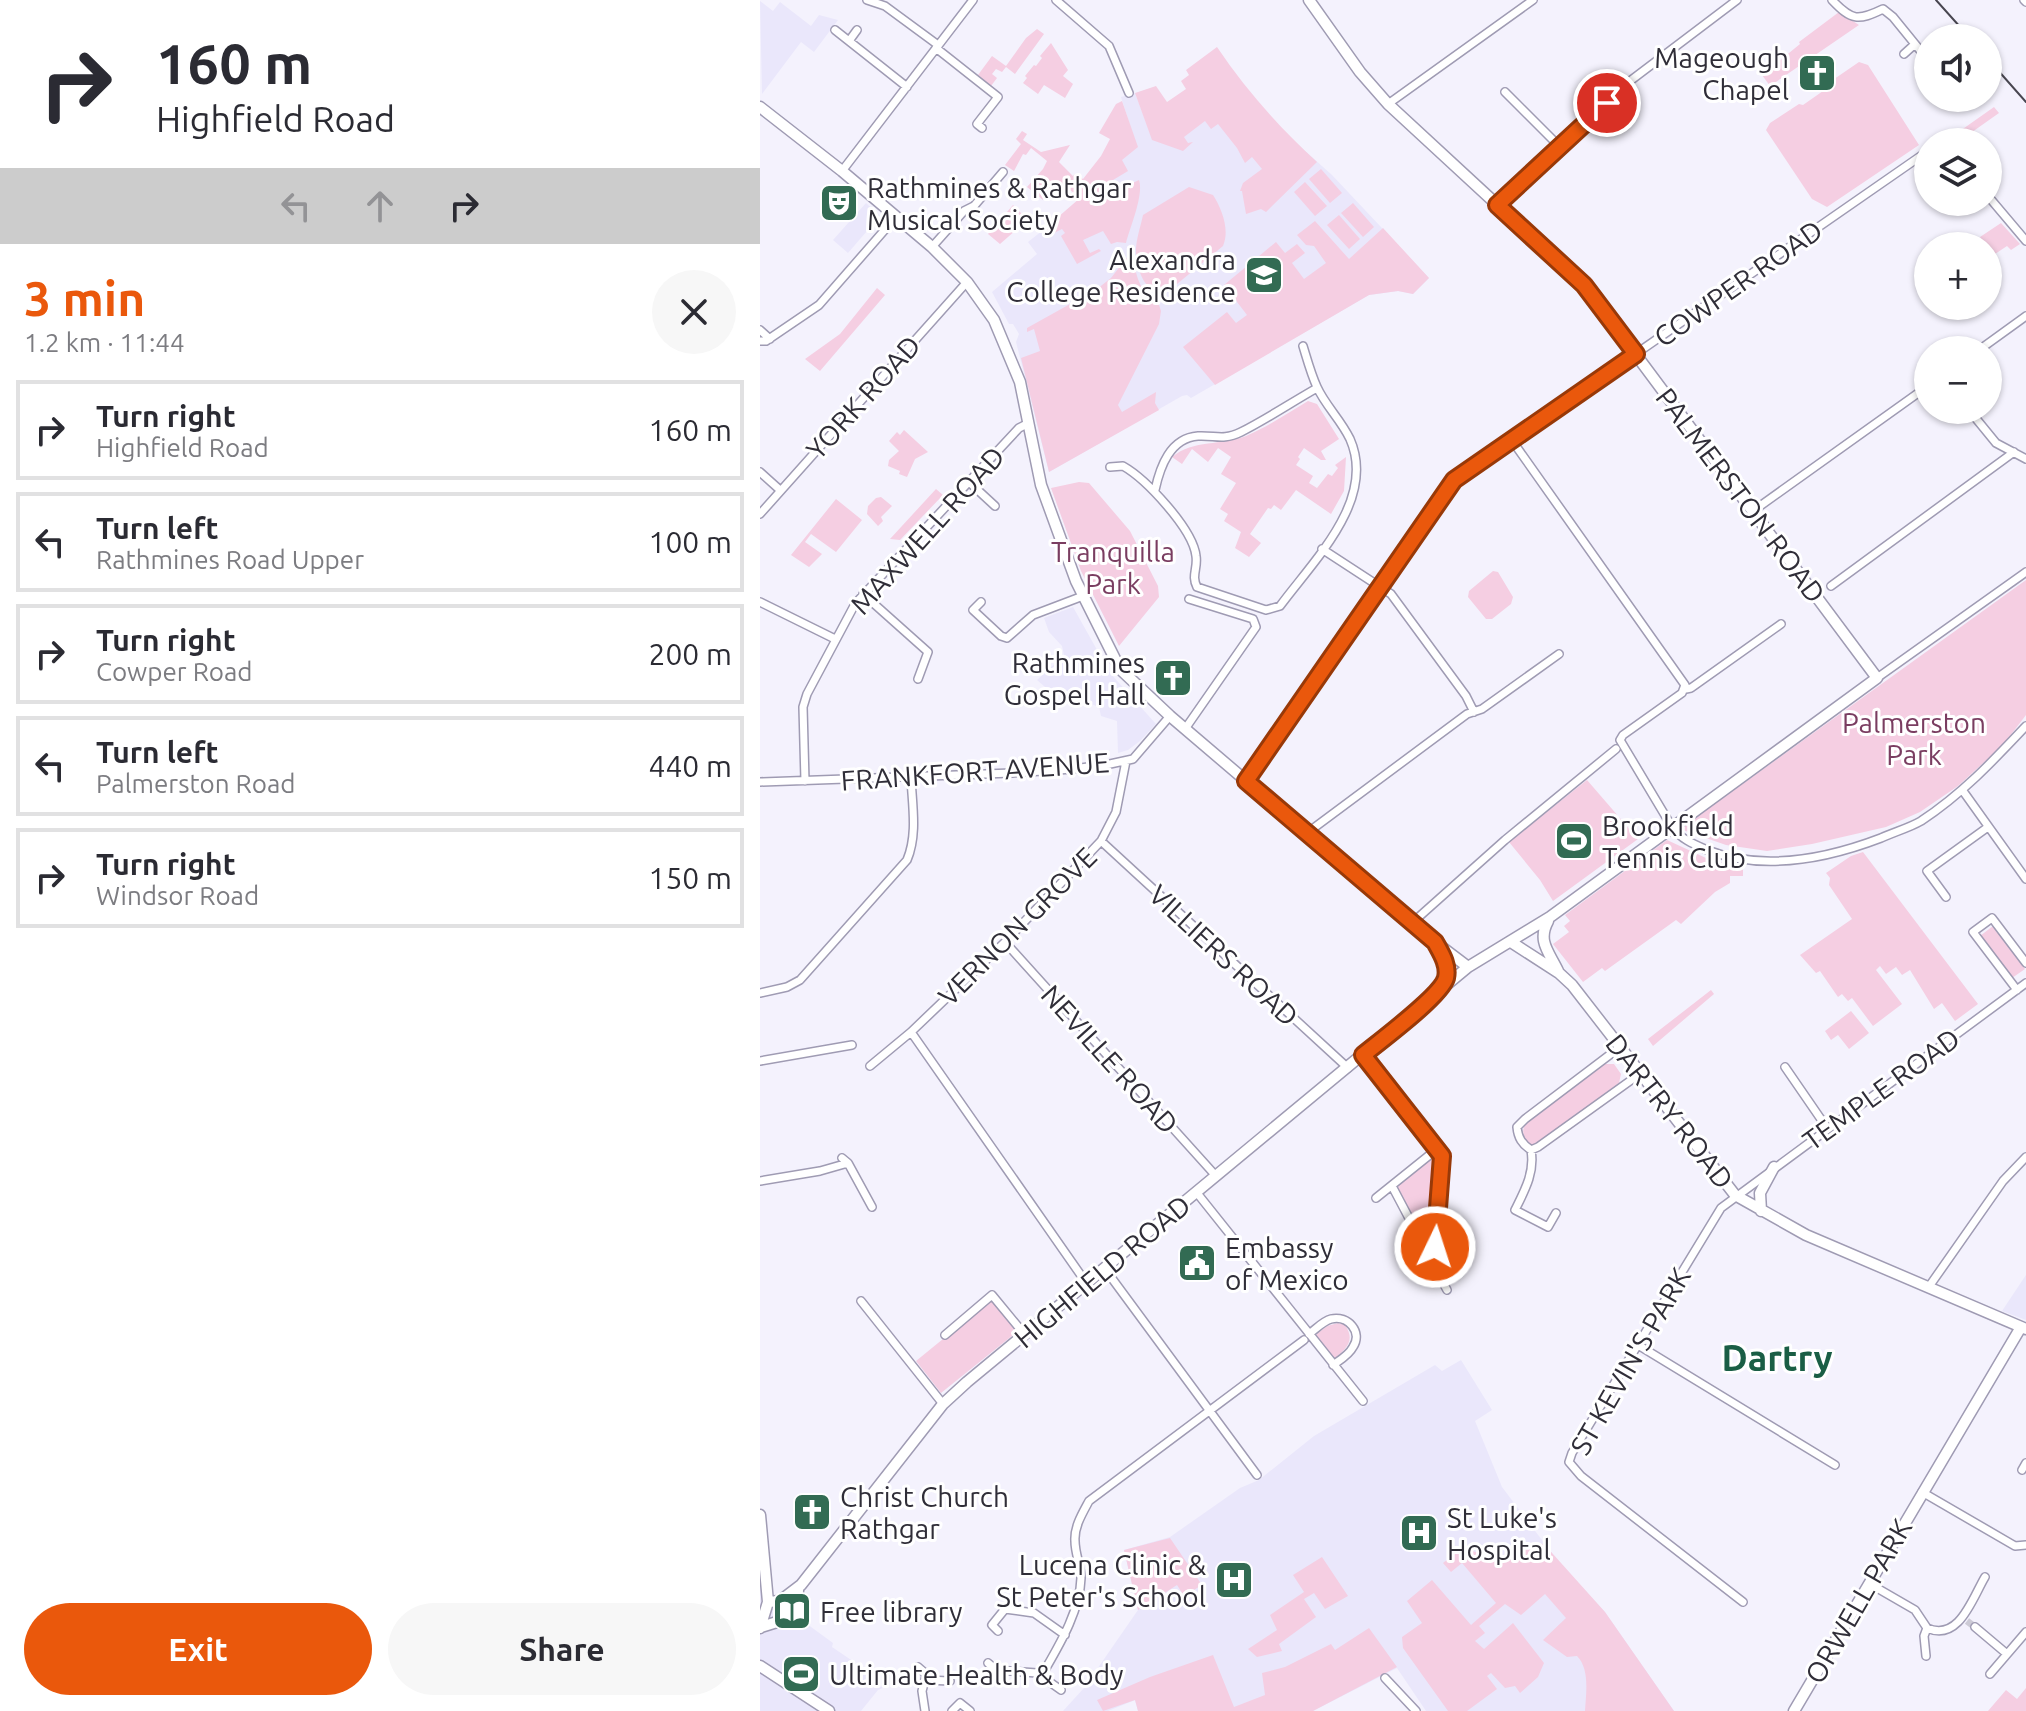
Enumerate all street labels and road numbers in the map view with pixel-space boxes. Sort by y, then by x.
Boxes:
street label: COWPER ROAD [1648,214,1828,352]
street label: YORK ROAD [800,329,926,465]
street label: PALMERSTON ROAD [1650,382,1832,608]
street label: MAXWELL ROAD [844,440,1010,620]
street label: FRANKFORT AVENUE [840,746,1110,796]
street label: VERNON GROVE [932,841,1102,1011]
street label: VILLIERS ROAD [1143,878,1305,1032]
street label: NEVILLE ROAD [1036,979,1184,1139]
street label: TEMPLE ROAD [1797,1022,1965,1156]
street label: DARTRY ROAD [1600,1028,1740,1194]
street label: HIGHFIELD ROAD [1008,1189,1196,1353]
street label: ST KEVIN'S PARK [1564,1262,1696,1460]
street label: ORWELL PARK [1799,1514,1917,1688]

